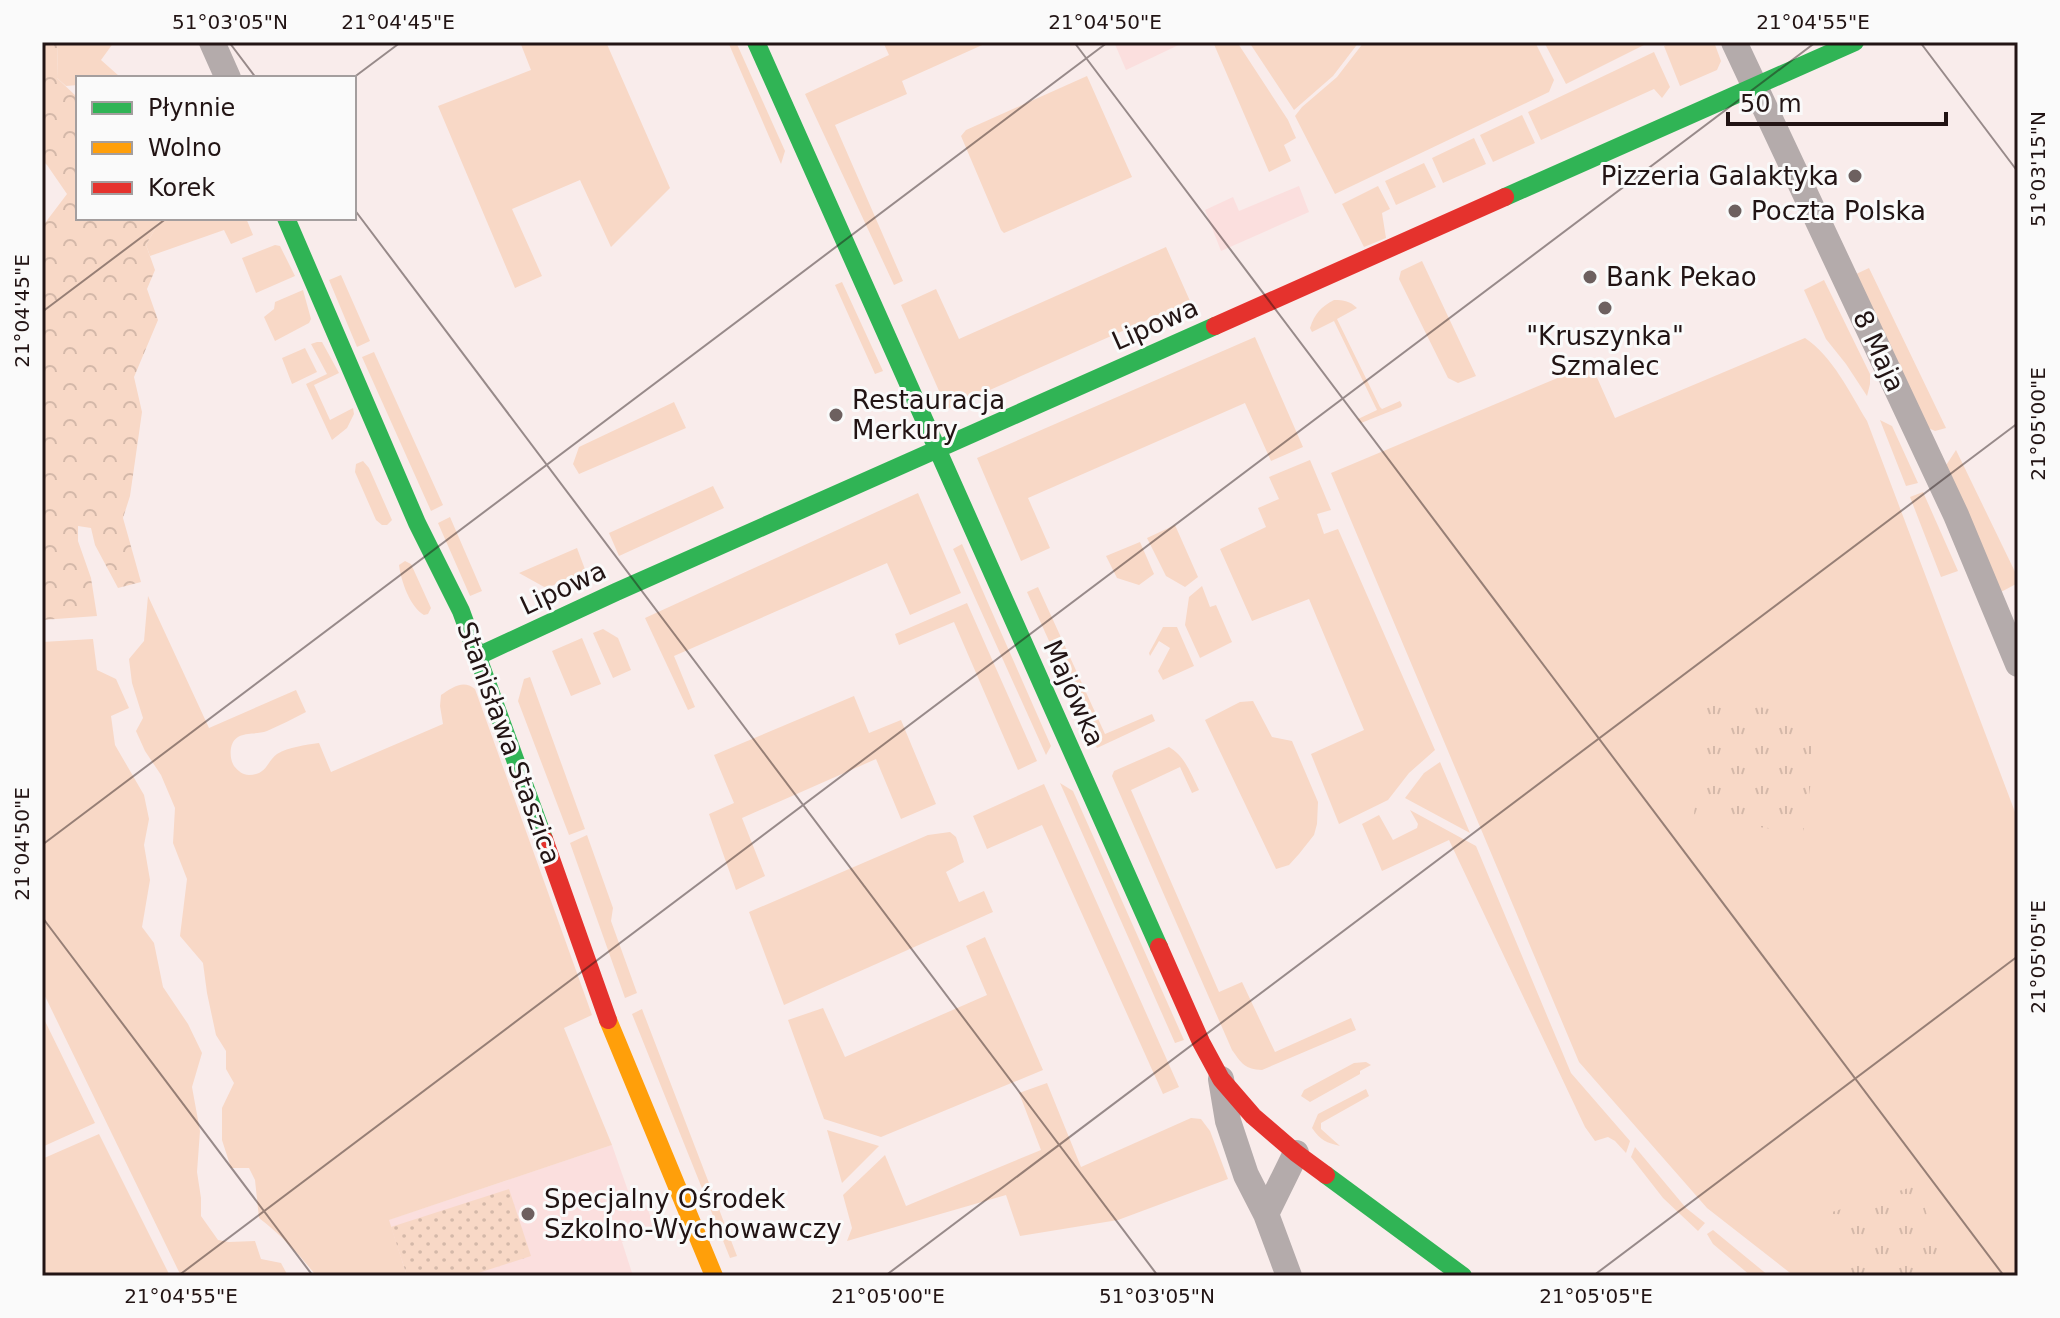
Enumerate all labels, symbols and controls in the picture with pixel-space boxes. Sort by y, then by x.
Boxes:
text: 51°03'05"N [172,10,288,34]
text: 21°04'45"E [341,10,455,34]
text: 21°04'50"E [1048,10,1162,34]
text: 21°04'55"E [1756,10,1870,34]
legend [76,76,356,220]
scale bar [1728,76,1946,126]
text: 50 m [1740,90,1802,118]
text: Płynnie [148,94,235,122]
text: 51°03'15"N [2026,111,2050,227]
text: Wolno [148,134,222,162]
place label: Pizzeria Galaktyka [1601,161,1839,191]
marker: Pizzeria Galaktyka [1846,167,1864,185]
text: Korek [148,174,215,202]
place label: Poczta Polska [1751,196,1926,226]
marker: Poczta Polska [1726,202,1744,220]
text: 21°04'45"E [10,254,34,368]
place label: Bank Pekao [1606,262,1757,292]
marker: Bank Pekao [1581,268,1599,286]
street label: Lipowa [1107,292,1203,356]
marker: "Kruszynka" Szmalec [1596,299,1614,317]
street label: 8 Maja [1847,306,1911,396]
place label: "Kruszynka" Szmalec [1526,321,1684,381]
text: 21°05'00"E [2026,367,2050,481]
place label: Restauracja Merkury [852,385,1005,445]
marker: Restauracja Merkury [827,406,845,424]
street label: Lipowa [515,555,611,621]
street label: Stanisława Staszica [451,618,567,868]
street label: Majówka [1037,635,1111,751]
text: 21°04'50"E [10,787,34,901]
text: 21°05'05"E [2026,900,2050,1014]
place label: Specjalny Ośrodek Szkolno-Wychowawczy [544,1184,842,1244]
marker: Specjalny Ośrodek Szkolno-Wychowawczy [519,1205,537,1223]
text: 21°04'55"E [124,1284,238,1308]
text: 21°05'00"E [831,1284,945,1308]
text: 51°03'05"N [1099,1284,1215,1308]
text: 21°05'05"E [1539,1284,1653,1308]

